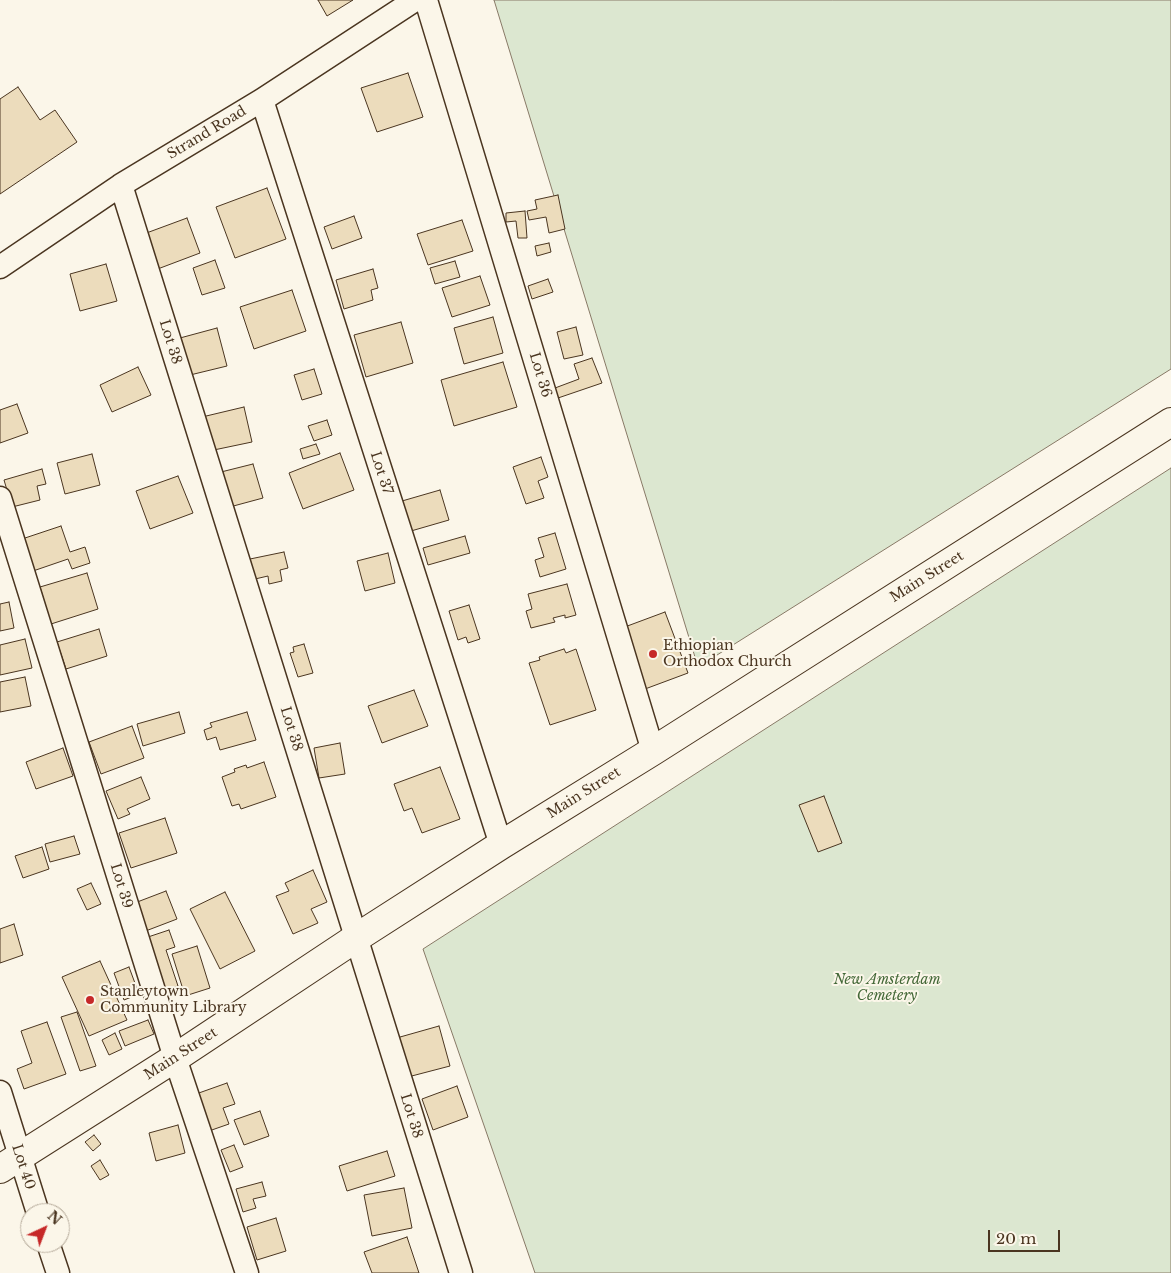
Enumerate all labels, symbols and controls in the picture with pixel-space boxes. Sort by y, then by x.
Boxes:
street label: Strand Road [165,103,249,163]
street label: Lot 38 [155,318,185,366]
street label: Lot 36 [525,350,555,400]
street label: Lot 37 [366,449,396,497]
street label: Main Street [887,548,967,606]
place label: Ethiopian Orthodox Church [663,638,792,670]
marker: Ethiopian Orthodox Church [647,648,659,660]
street label: Lot 38 [276,705,306,753]
street label: Main Street [544,764,624,822]
street label: Lot 39 [106,861,136,911]
park label: New Amsterdam Cemetery [833,972,941,1004]
place label: Stanleytown Community Library [100,984,247,1016]
marker: Stanleytown Community Library [84,994,96,1006]
street label: Main Street [141,1024,221,1084]
street label: Lot 38 [396,1092,426,1140]
street label: Lot 40 [8,1142,38,1192]
north arrow [20,1203,70,1253]
text: N [44,1207,65,1229]
scale bar [991,1220,1064,1252]
text: 20 m [996,1229,1036,1248]

